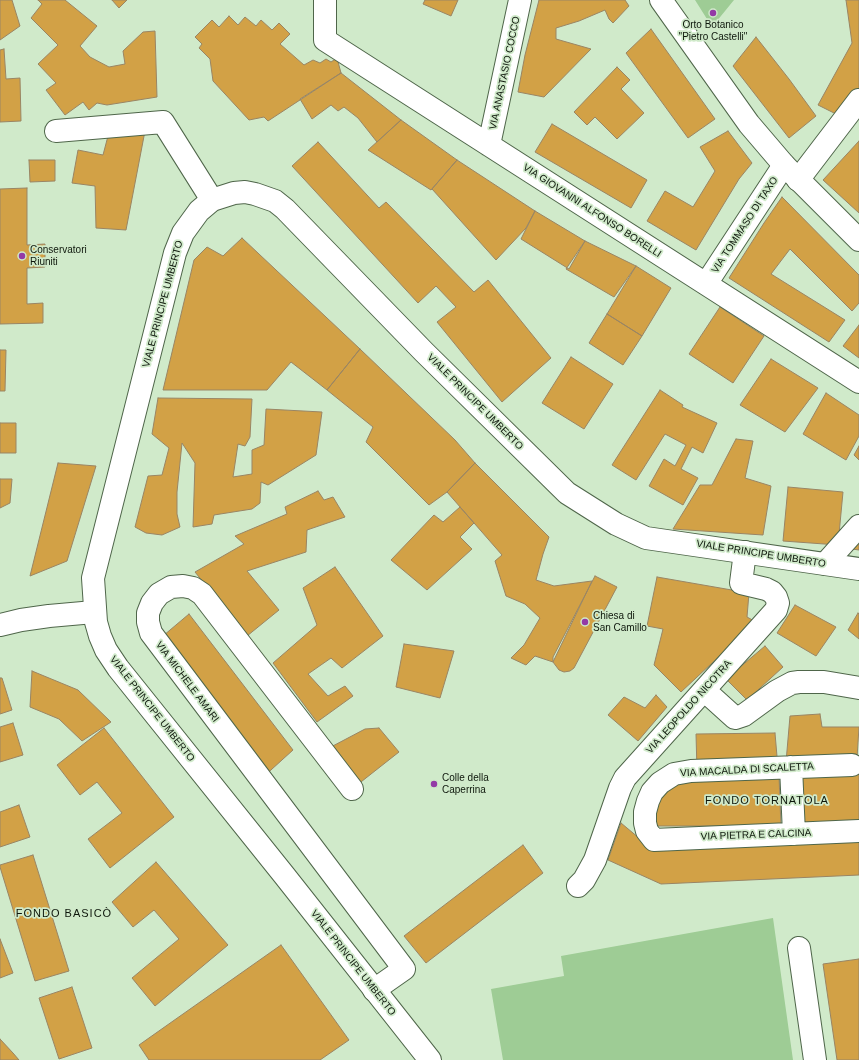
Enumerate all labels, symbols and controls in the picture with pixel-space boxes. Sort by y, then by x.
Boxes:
marker: Orto Botanico "Pietro Castelli" [708,8,718,18]
street label: VIA ANASTASIO COCCO [487,15,523,131]
place label: Orto Botanico "Pietro Castelli" [679,19,747,42]
street label: VIA GIOVANNI ALFONSO BORELLI [521,162,663,260]
street label: VIA TOMMASO DI TAXO [709,175,781,275]
street label: VIALE PRINCIPE UMBERTO [140,239,186,369]
place label: Conservatori Riuniti [30,244,87,268]
marker: Conservatori Riuniti [17,251,27,261]
street label: VIALE PRINCIPE UMBERTO [425,352,525,452]
street label: VIALE PRINCIPE UMBERTO [695,538,827,570]
place label: Chiesa di San Camillo [593,610,647,634]
marker: Chiesa di San Camillo [580,617,590,627]
street label: VIA MICHELE AMARI [153,639,221,725]
street label: VIALE PRINCIPE UMBERTO [107,654,197,764]
street label: VIA LEOPOLDO NICOTRA [644,658,734,756]
street label: VIA MACALDA DI SCALETTA [680,761,814,779]
place label: Colle della Caperrina [442,772,489,796]
marker: Colle della Caperrina [429,779,439,789]
district label: FONDO TORNATOLA [705,794,829,808]
street label: VIA PIETRA E CALCINA [701,827,811,843]
district label: FONDO BASICÒ [16,907,112,921]
street label: VIALE PRINCIPE UMBERTO [308,908,398,1018]

